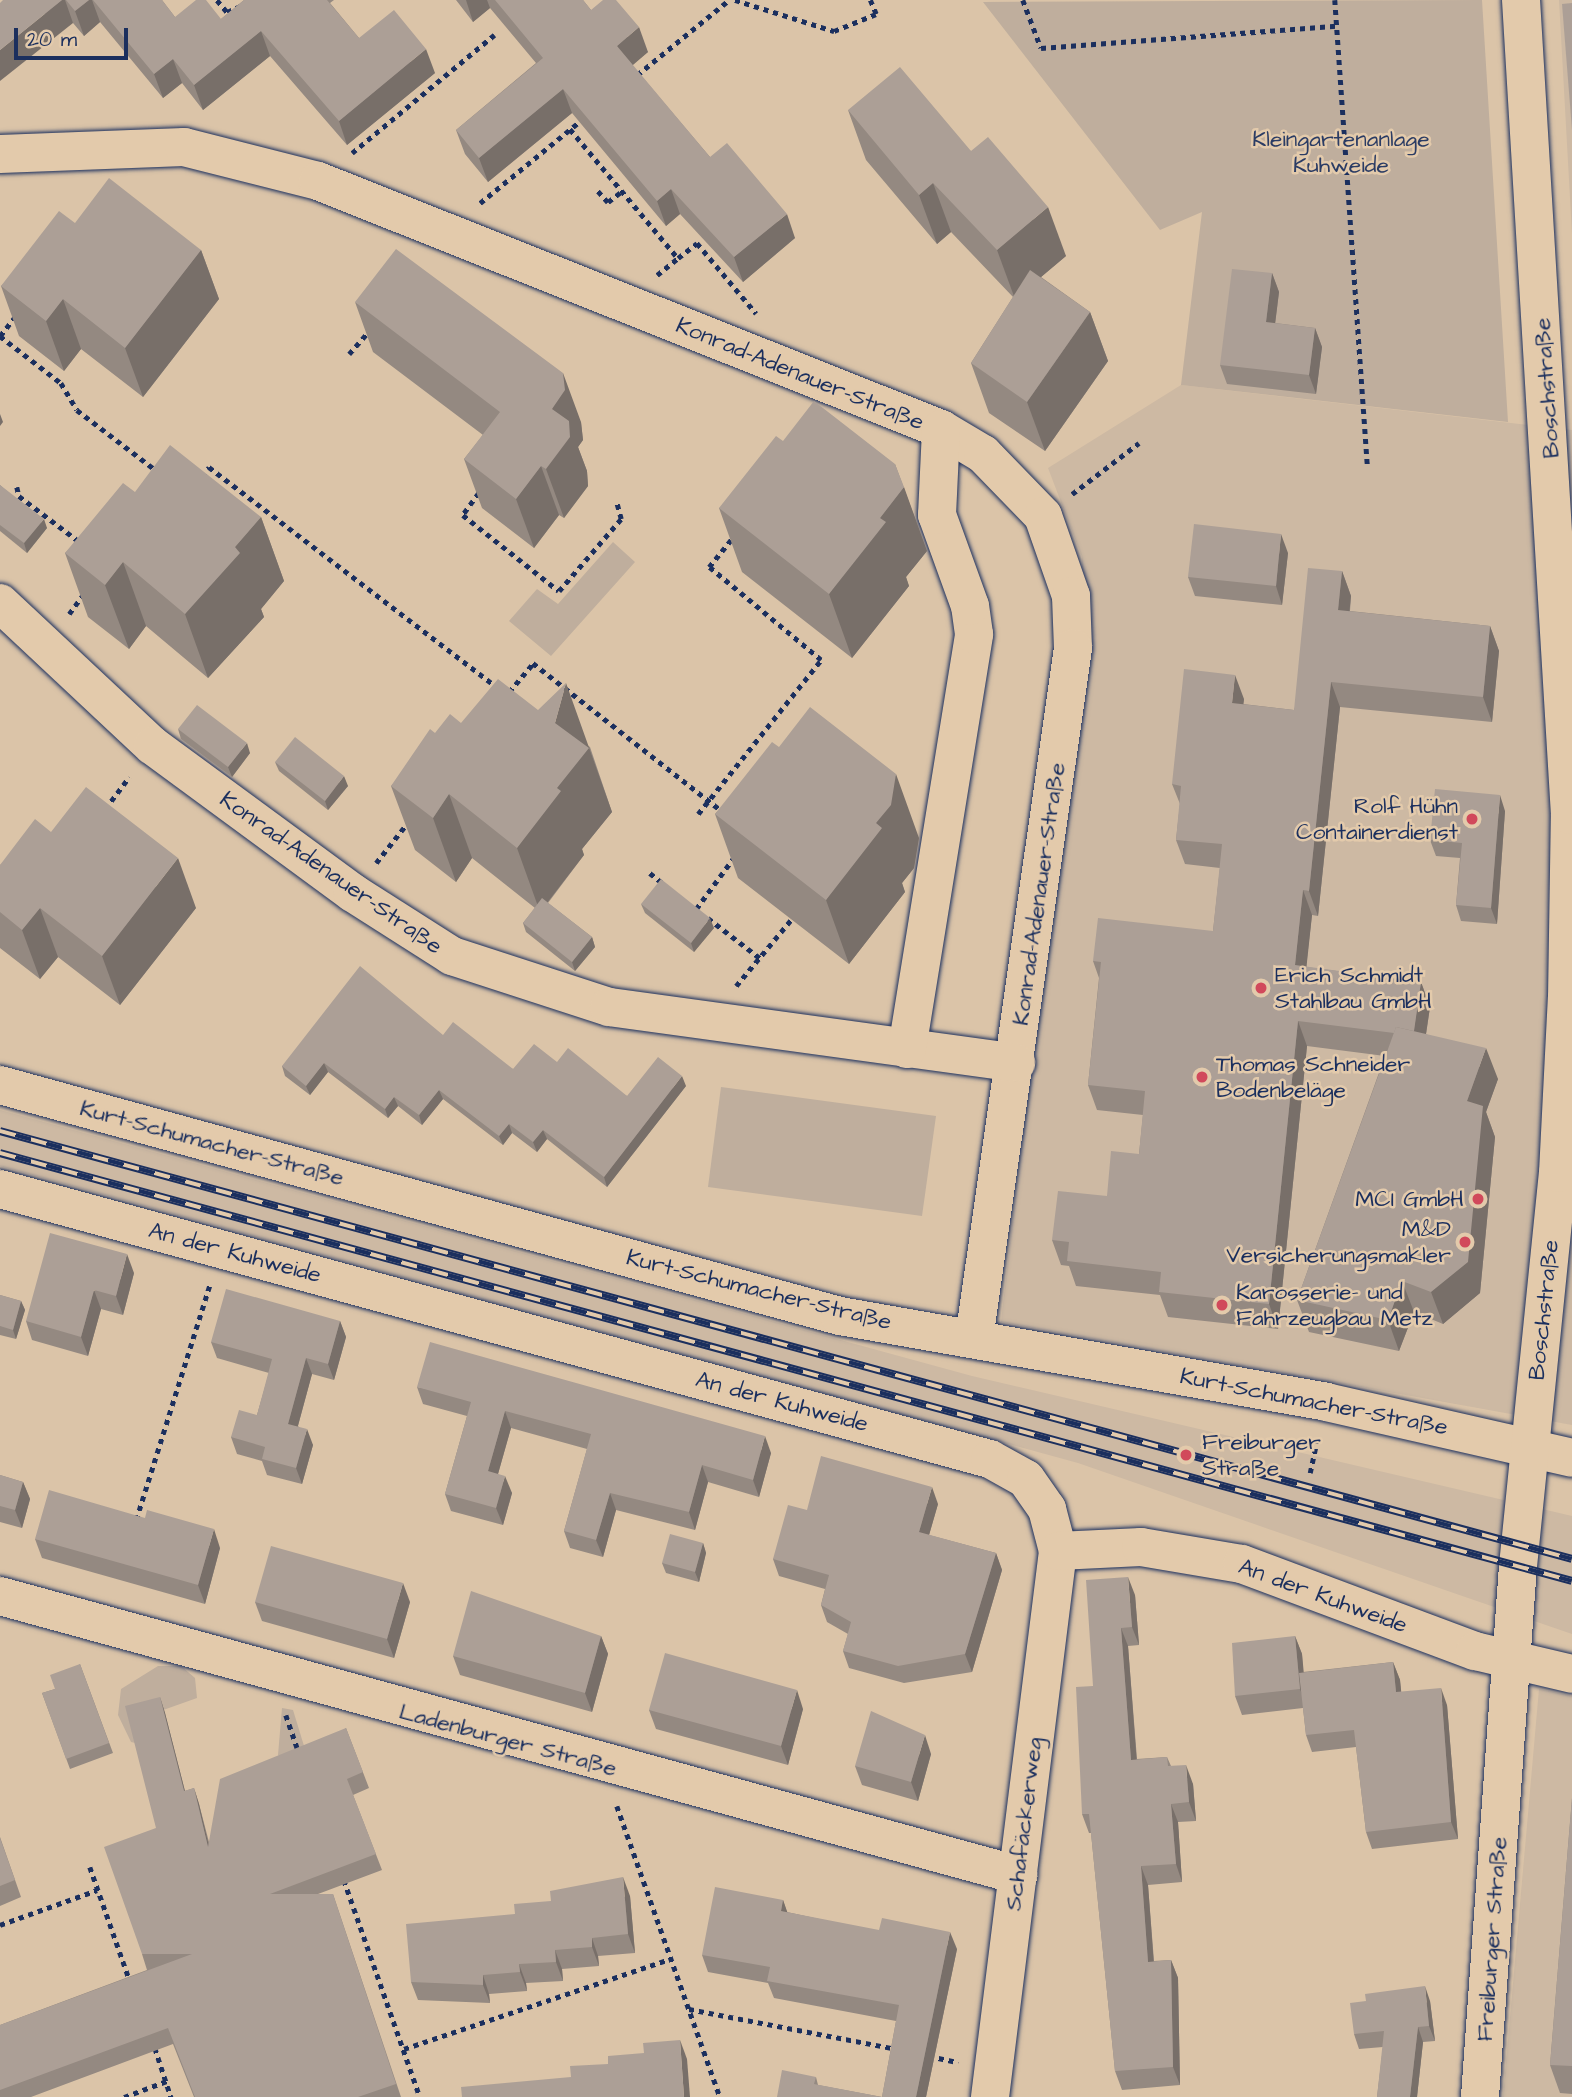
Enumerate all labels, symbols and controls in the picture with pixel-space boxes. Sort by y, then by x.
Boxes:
scale bar [18,14,131,58]
text: 20 m [27,25,77,54]
park label: Kleingartenanlage Kuhweide [1252,125,1430,179]
street label: Konrad-Adenauer-Straße [672,312,928,436]
street label: Boschstraße [1528,317,1566,459]
street label: Konrad-Adenauer-Straße [1007,761,1071,1027]
street label: Konrad-Adenauer-Straße [215,786,447,960]
place label: Rolf Hühn Containerdienst [1296,792,1458,846]
marker: Rolf Hühn Containerdienst [1464,811,1480,827]
place label: Erich Schmidt Stahlbau GmbH [1275,961,1432,1015]
marker: Erich Schmidt Stahlbau GmbH [1253,980,1269,996]
place label: Thomas Schneider Bodenbeläge [1216,1050,1410,1104]
marker: Thomas Schneider Bodenbeläge [1194,1069,1210,1085]
street label: Kurt-Schumacher-Straße [77,1094,347,1192]
place label: MCI GmbH [1355,1185,1464,1213]
marker: MCI GmbH [1470,1191,1486,1207]
place label: M&D Versicherungsmakler [1226,1215,1451,1269]
street label: An der Kuhweide [146,1217,324,1289]
marker: M&D Versicherungsmakler [1457,1234,1473,1250]
street label: Boschstraße [1523,1239,1565,1381]
street label: Kurt-Schumacher-Straße [624,1244,894,1336]
place label: Karosserie- und Fahrzeugbau Metz [1236,1278,1433,1332]
marker: Karosserie- und Fahrzeugbau Metz [1214,1297,1230,1313]
street label: Kurt-Schumacher-Straße [1178,1362,1450,1442]
street label: An der Kuhweide [693,1366,871,1438]
place label: Freiburger Straße [1202,1428,1321,1482]
marker: Freiburger Straße [1176,1445,1196,1465]
street label: An der Kuhweide [1235,1553,1411,1639]
street label: Ladenburger Straße [396,1698,620,1782]
street label: Schafäckerweg [1000,1736,1048,1912]
street label: Freiburger Straße [1471,1836,1513,2042]

